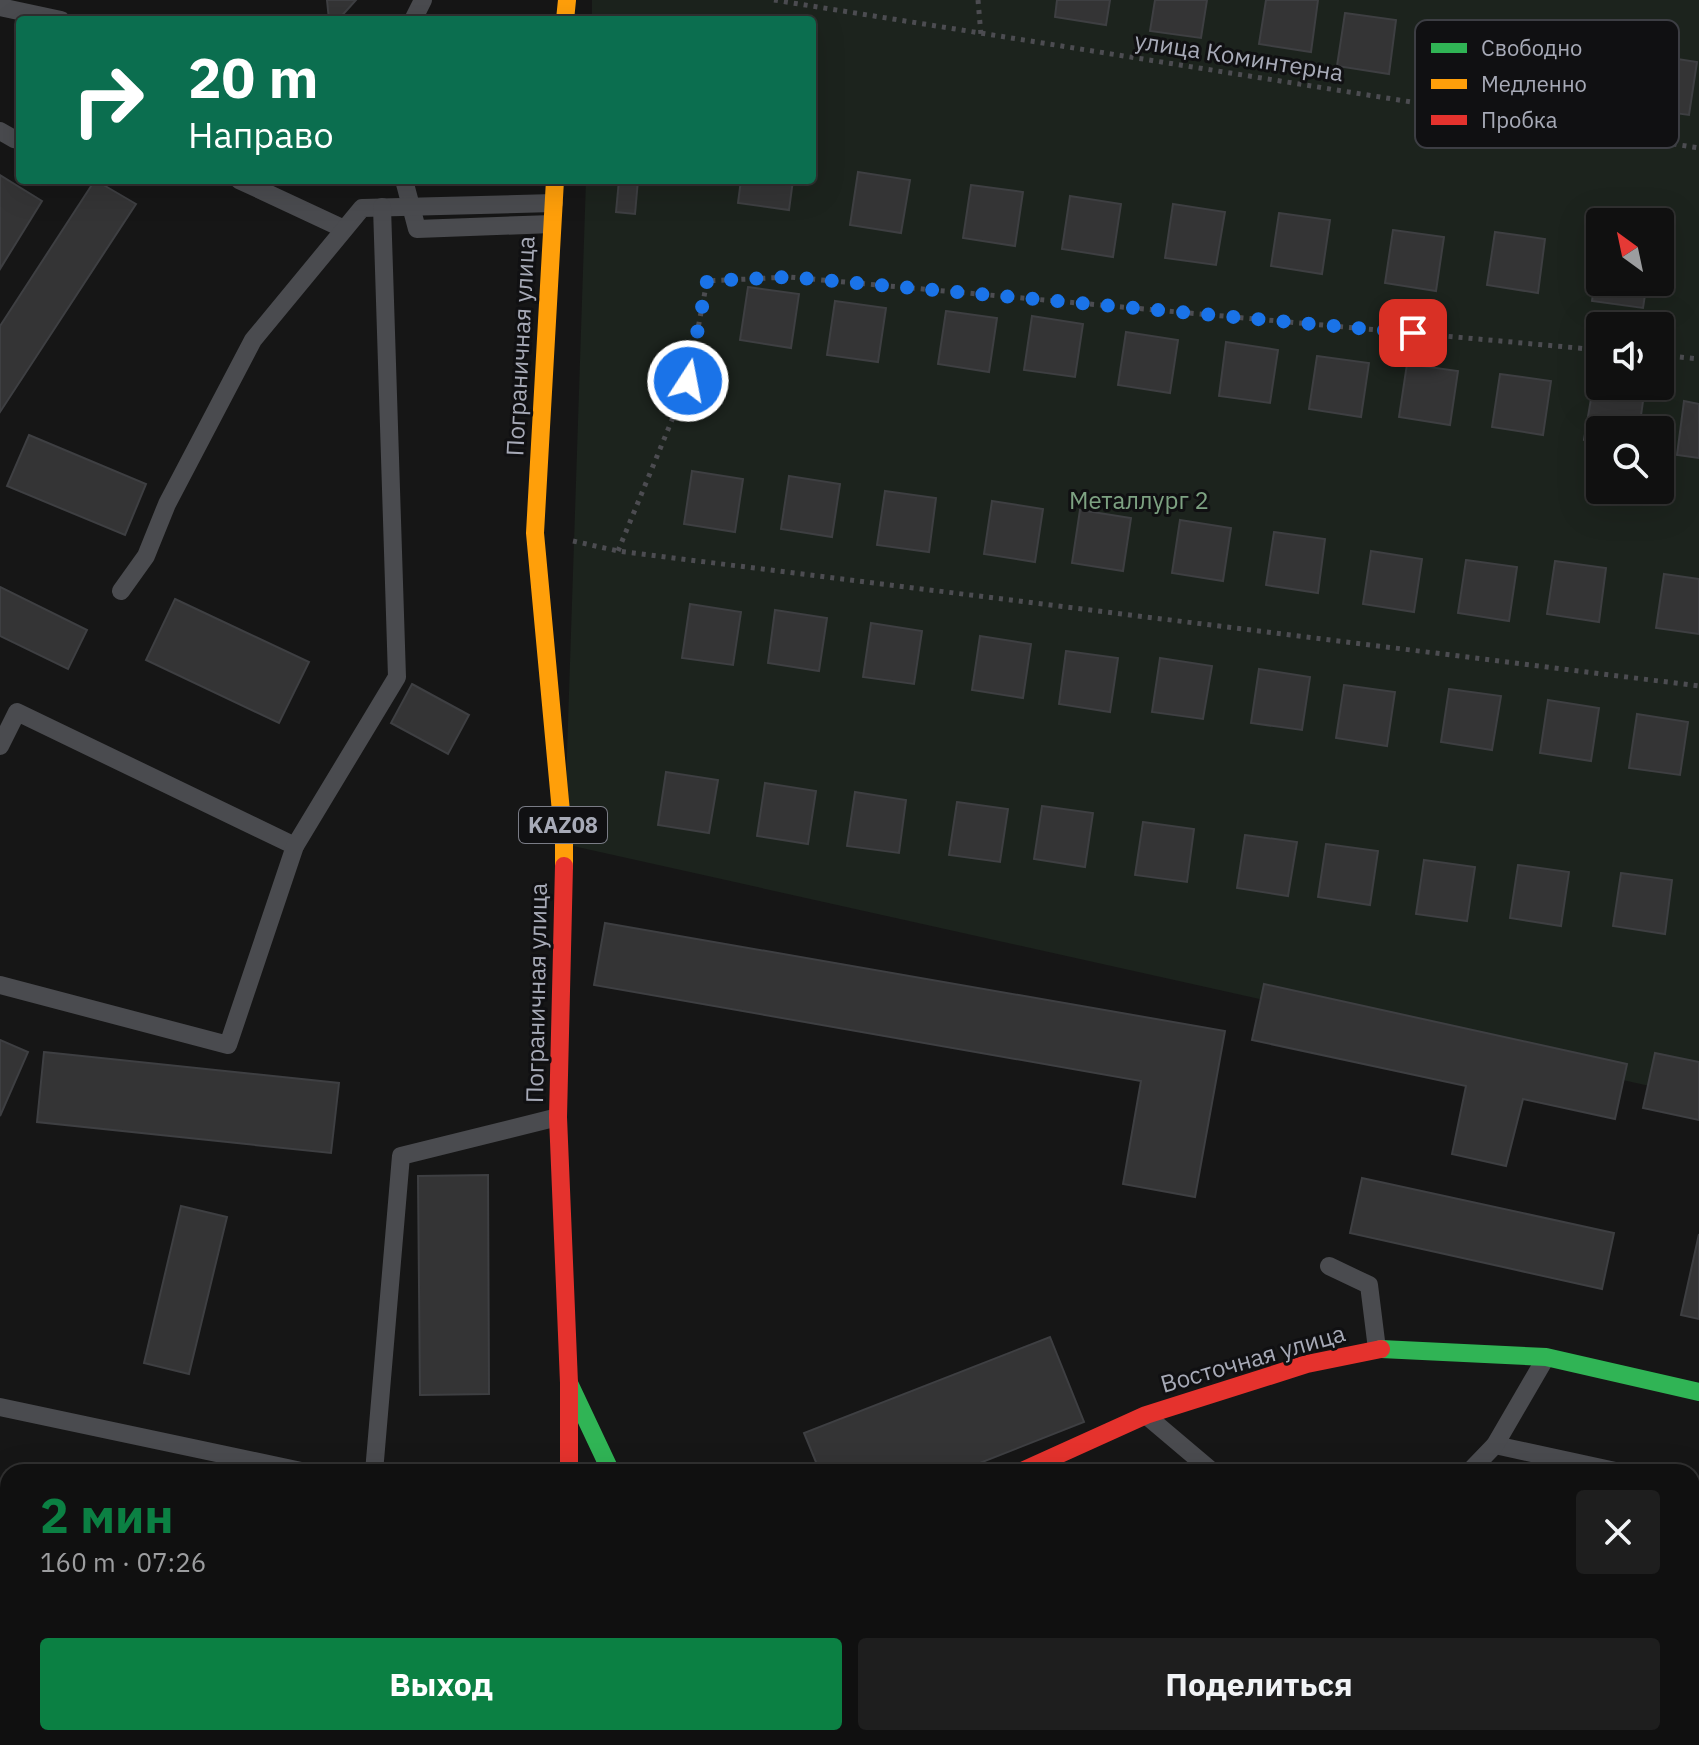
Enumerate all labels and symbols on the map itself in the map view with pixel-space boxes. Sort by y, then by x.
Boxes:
legend [1415,20,1679,148]
street label: улица Коминтерна [1133,24,1346,88]
text: Свободно [1481,33,1582,62]
text: Медленно [1481,69,1587,98]
text: Пробка [1481,105,1558,134]
north arrow [1586,208,1674,296]
street label: Пограничная улица [498,235,542,457]
pin [1379,299,1447,367]
position arrow [646,339,730,423]
park label: Металлург 2 [1069,484,1209,516]
road number: KAZ08 [519,807,607,843]
street label: Пограничная улица [518,882,554,1103]
street label: Восточная улица [1157,1316,1349,1400]

